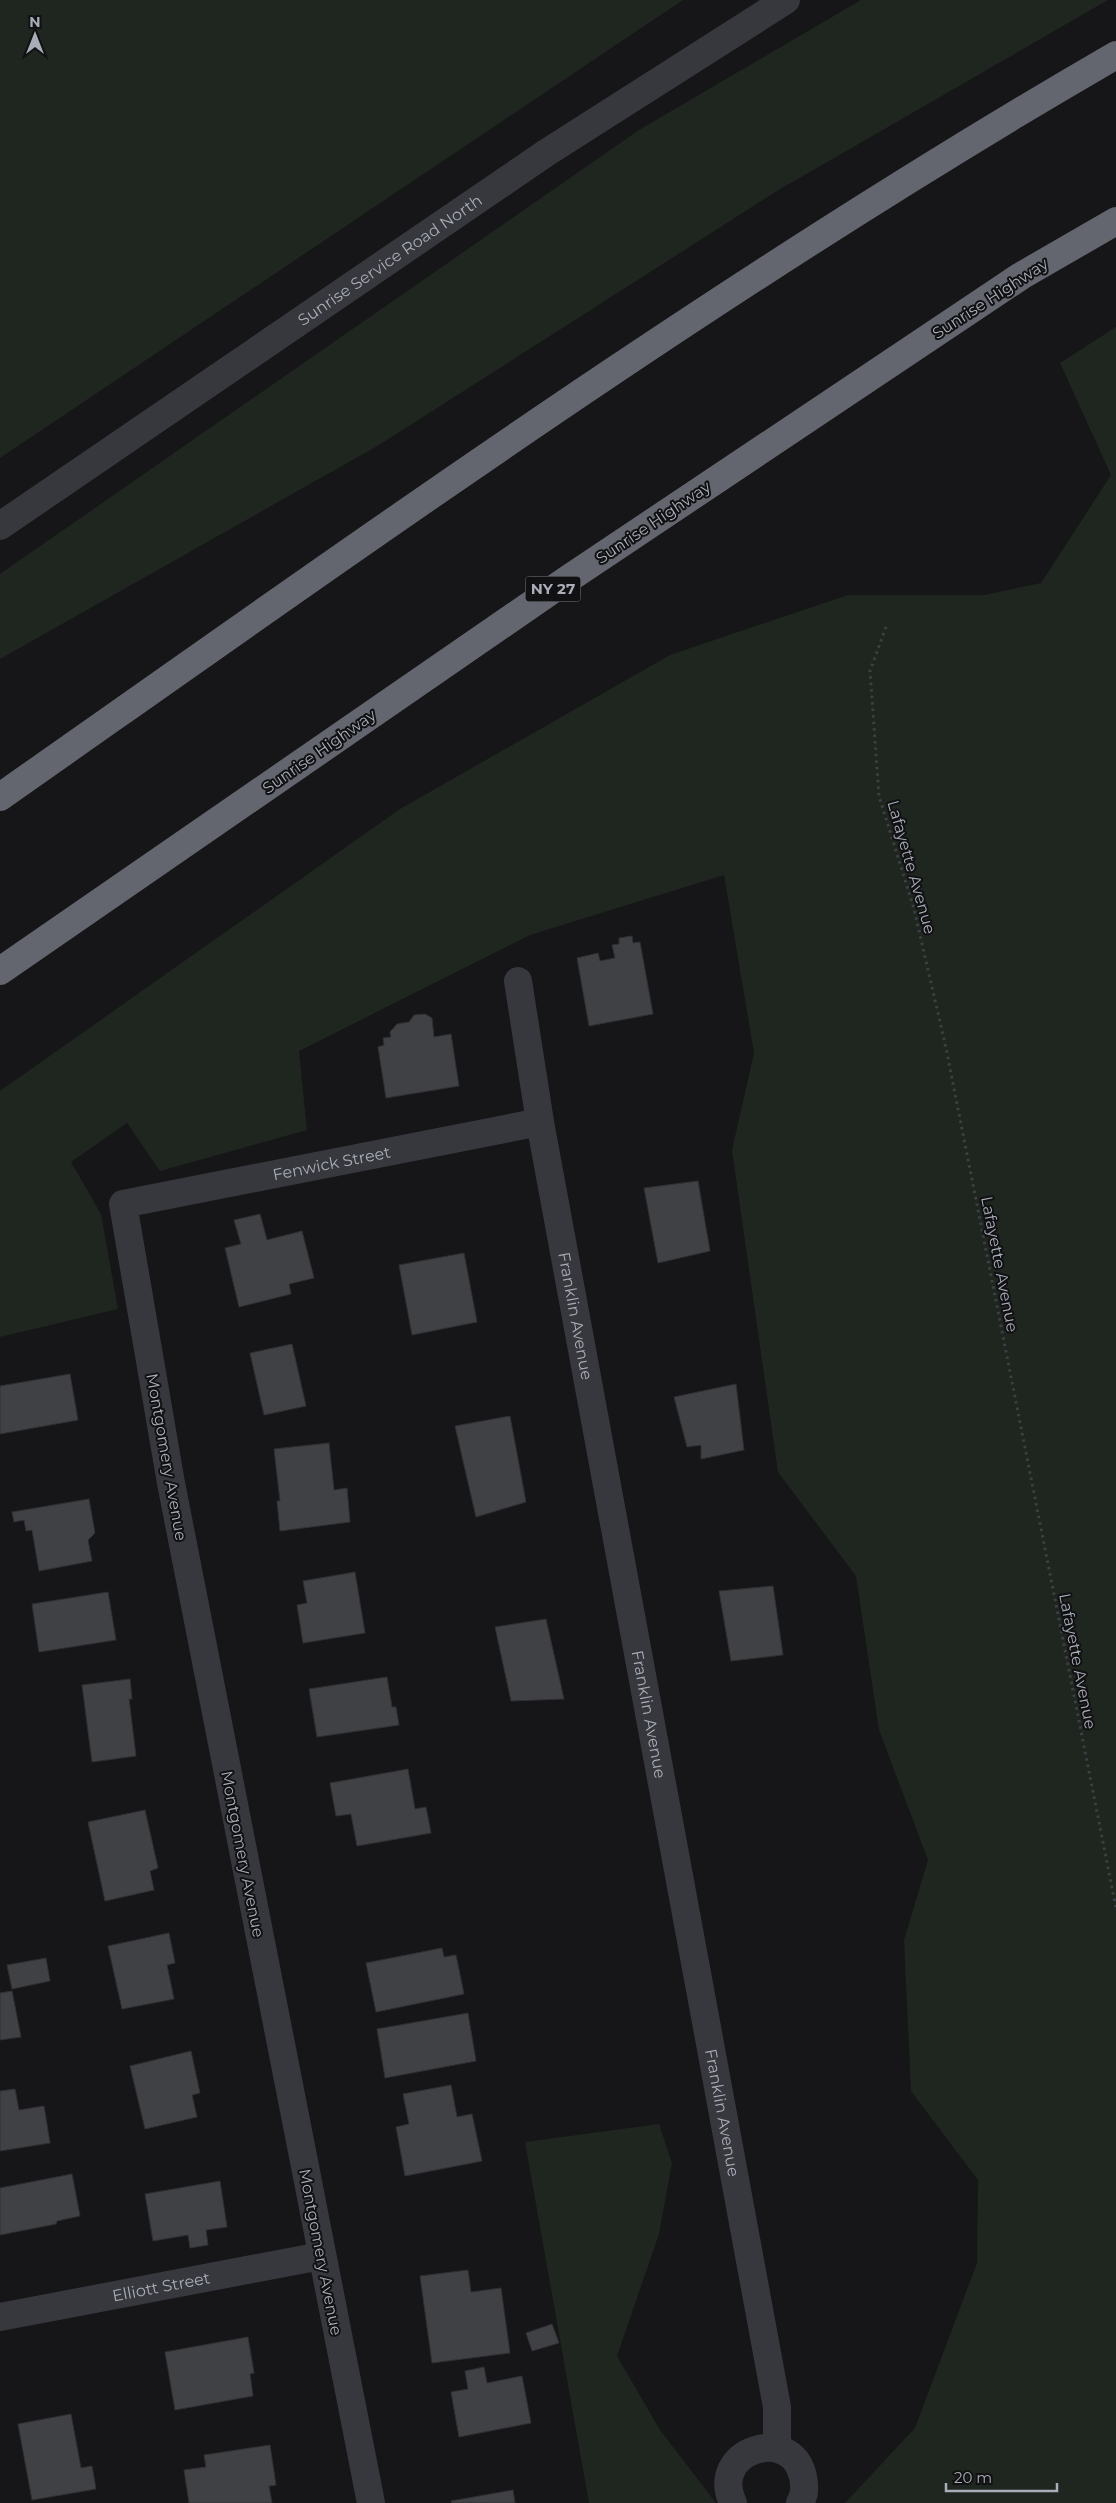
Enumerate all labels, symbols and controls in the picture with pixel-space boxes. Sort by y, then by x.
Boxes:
north arrow [10,10,60,60]
text: N [29,13,41,31]
street label: Sunrise Service Road North [294,191,486,330]
street label: Sunrise Highway [929,254,1052,343]
street label: Sunrise Highway [592,477,714,568]
road number: NY 27 [526,576,580,602]
street label: Sunrise Highway [259,705,380,798]
street label: Lafayette Avenue [883,798,940,936]
street label: Fenwick Street [271,1143,393,1184]
street label: Lafayette Avenue [977,1195,1022,1334]
street label: Franklin Avenue [554,1251,596,1382]
street label: Montgomery Avenue [142,1372,191,1542]
street label: Lafayette Avenue [1055,1592,1100,1731]
street label: Franklin Avenue [628,1649,670,1780]
street label: Montgomery Avenue [217,1769,268,1939]
street label: Franklin Avenue [701,2047,743,2178]
street label: Montgomery Avenue [295,2167,346,2337]
street label: Elliott Street [111,2268,212,2305]
scale bar [946,2460,1057,2492]
text: 20 m [954,2468,992,2487]

